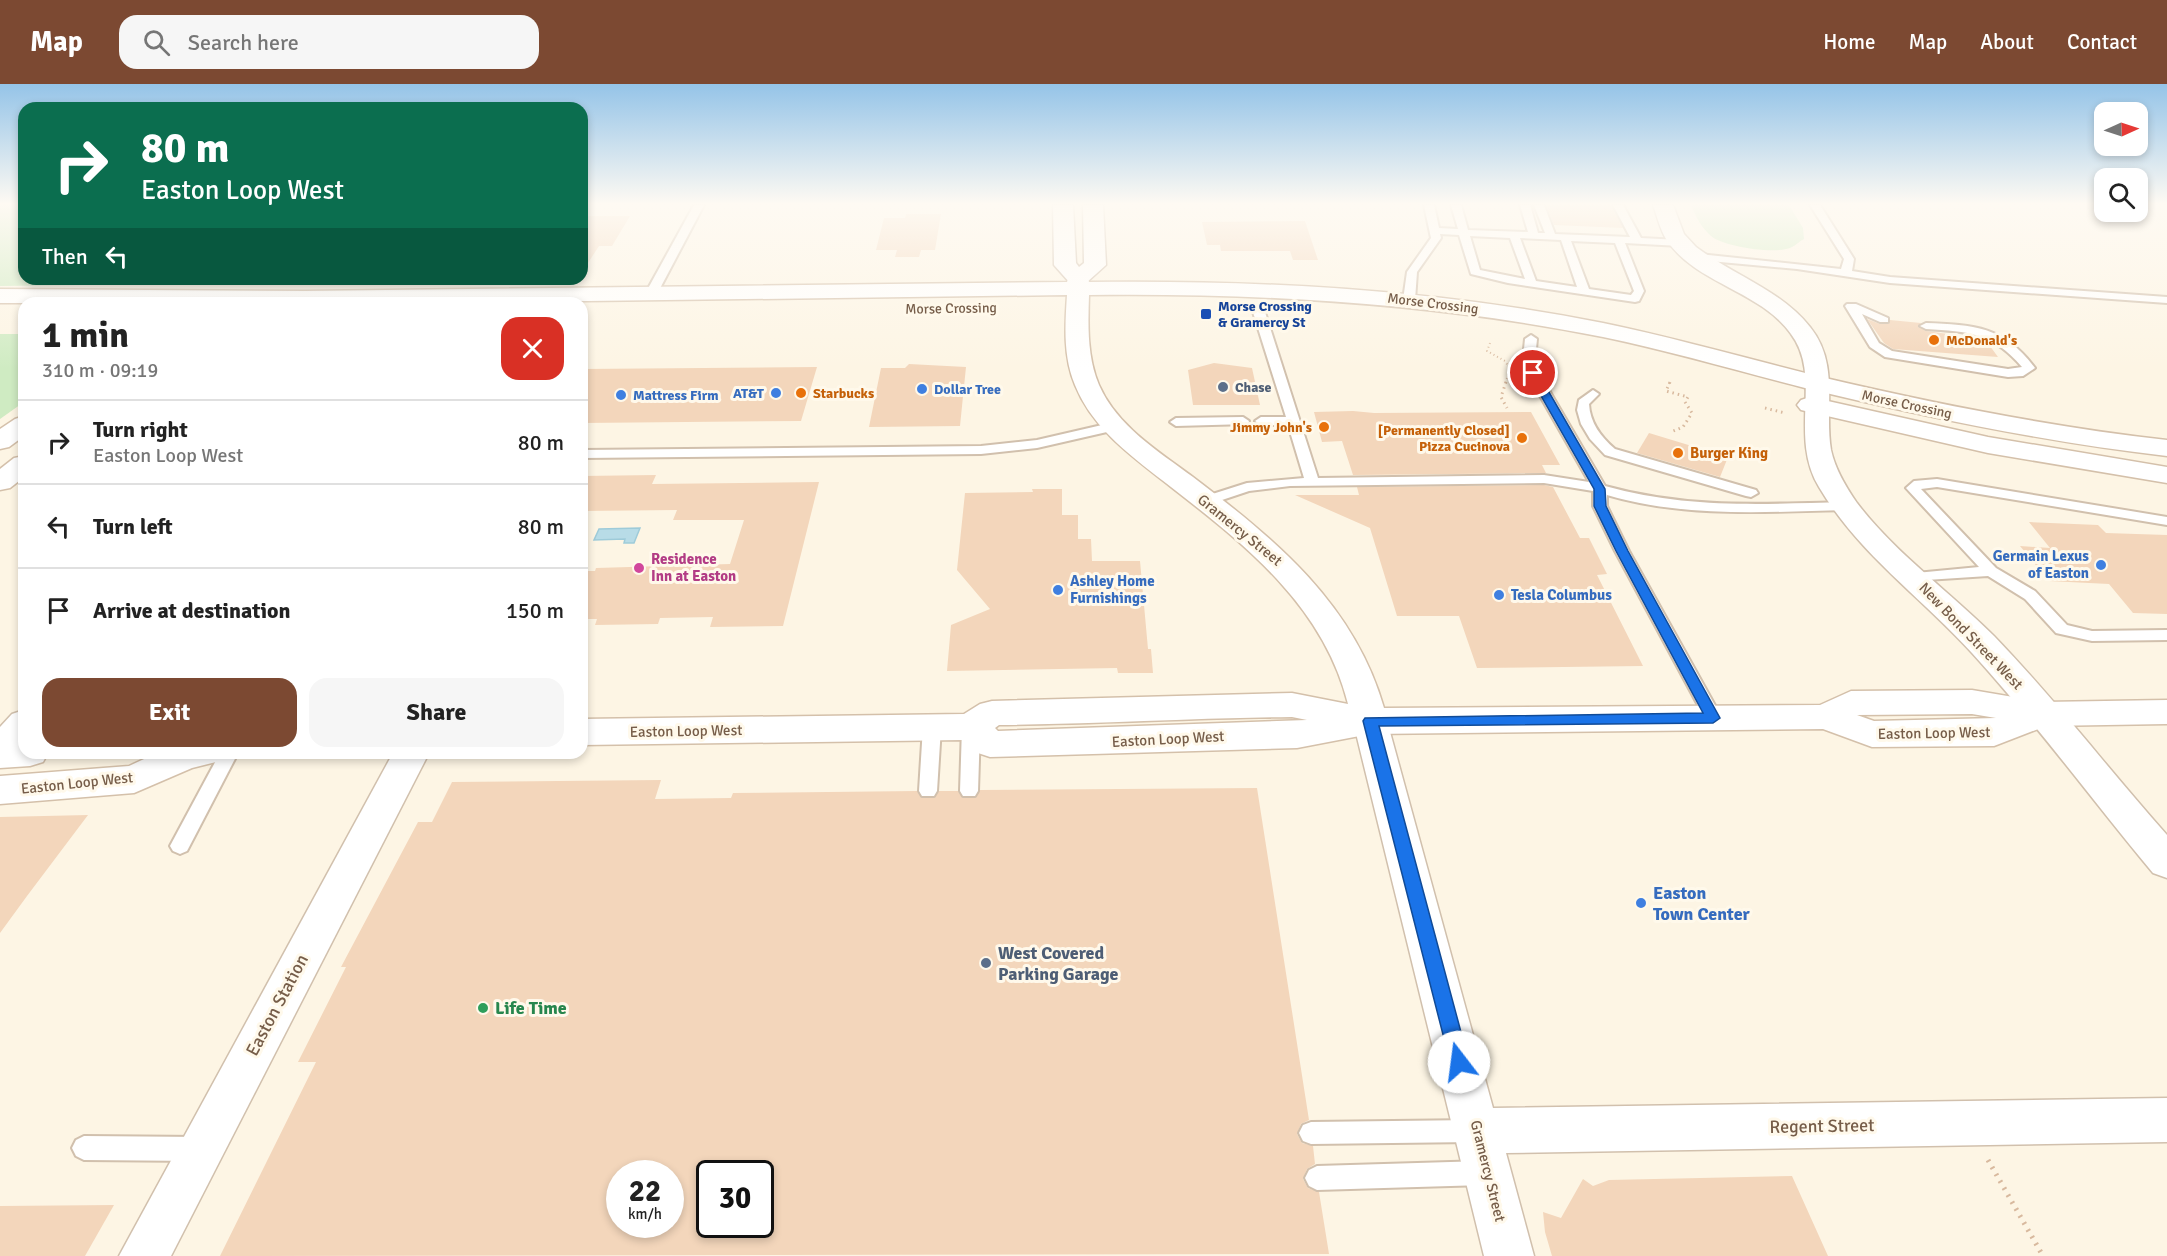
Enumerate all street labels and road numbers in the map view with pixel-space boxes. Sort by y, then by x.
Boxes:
street label: Morse Crossing [1386,289,1479,318]
street label: Morse Crossing [905,299,997,318]
street label: Morse Crossing [1860,387,1954,422]
street label: Gramercy Street [1194,490,1286,570]
street label: New Bond Street West [1915,579,2027,693]
street label: Easton Loop West [629,721,743,741]
street label: Easton Loop West [1877,723,1991,743]
street label: Easton Loop West [1111,727,1225,751]
street label: Easton Loop West [20,768,134,798]
street label: Easton Station [241,950,313,1060]
street label: Regent Street [1769,1114,1875,1138]
street label: Gramercy Street [1467,1118,1509,1224]

